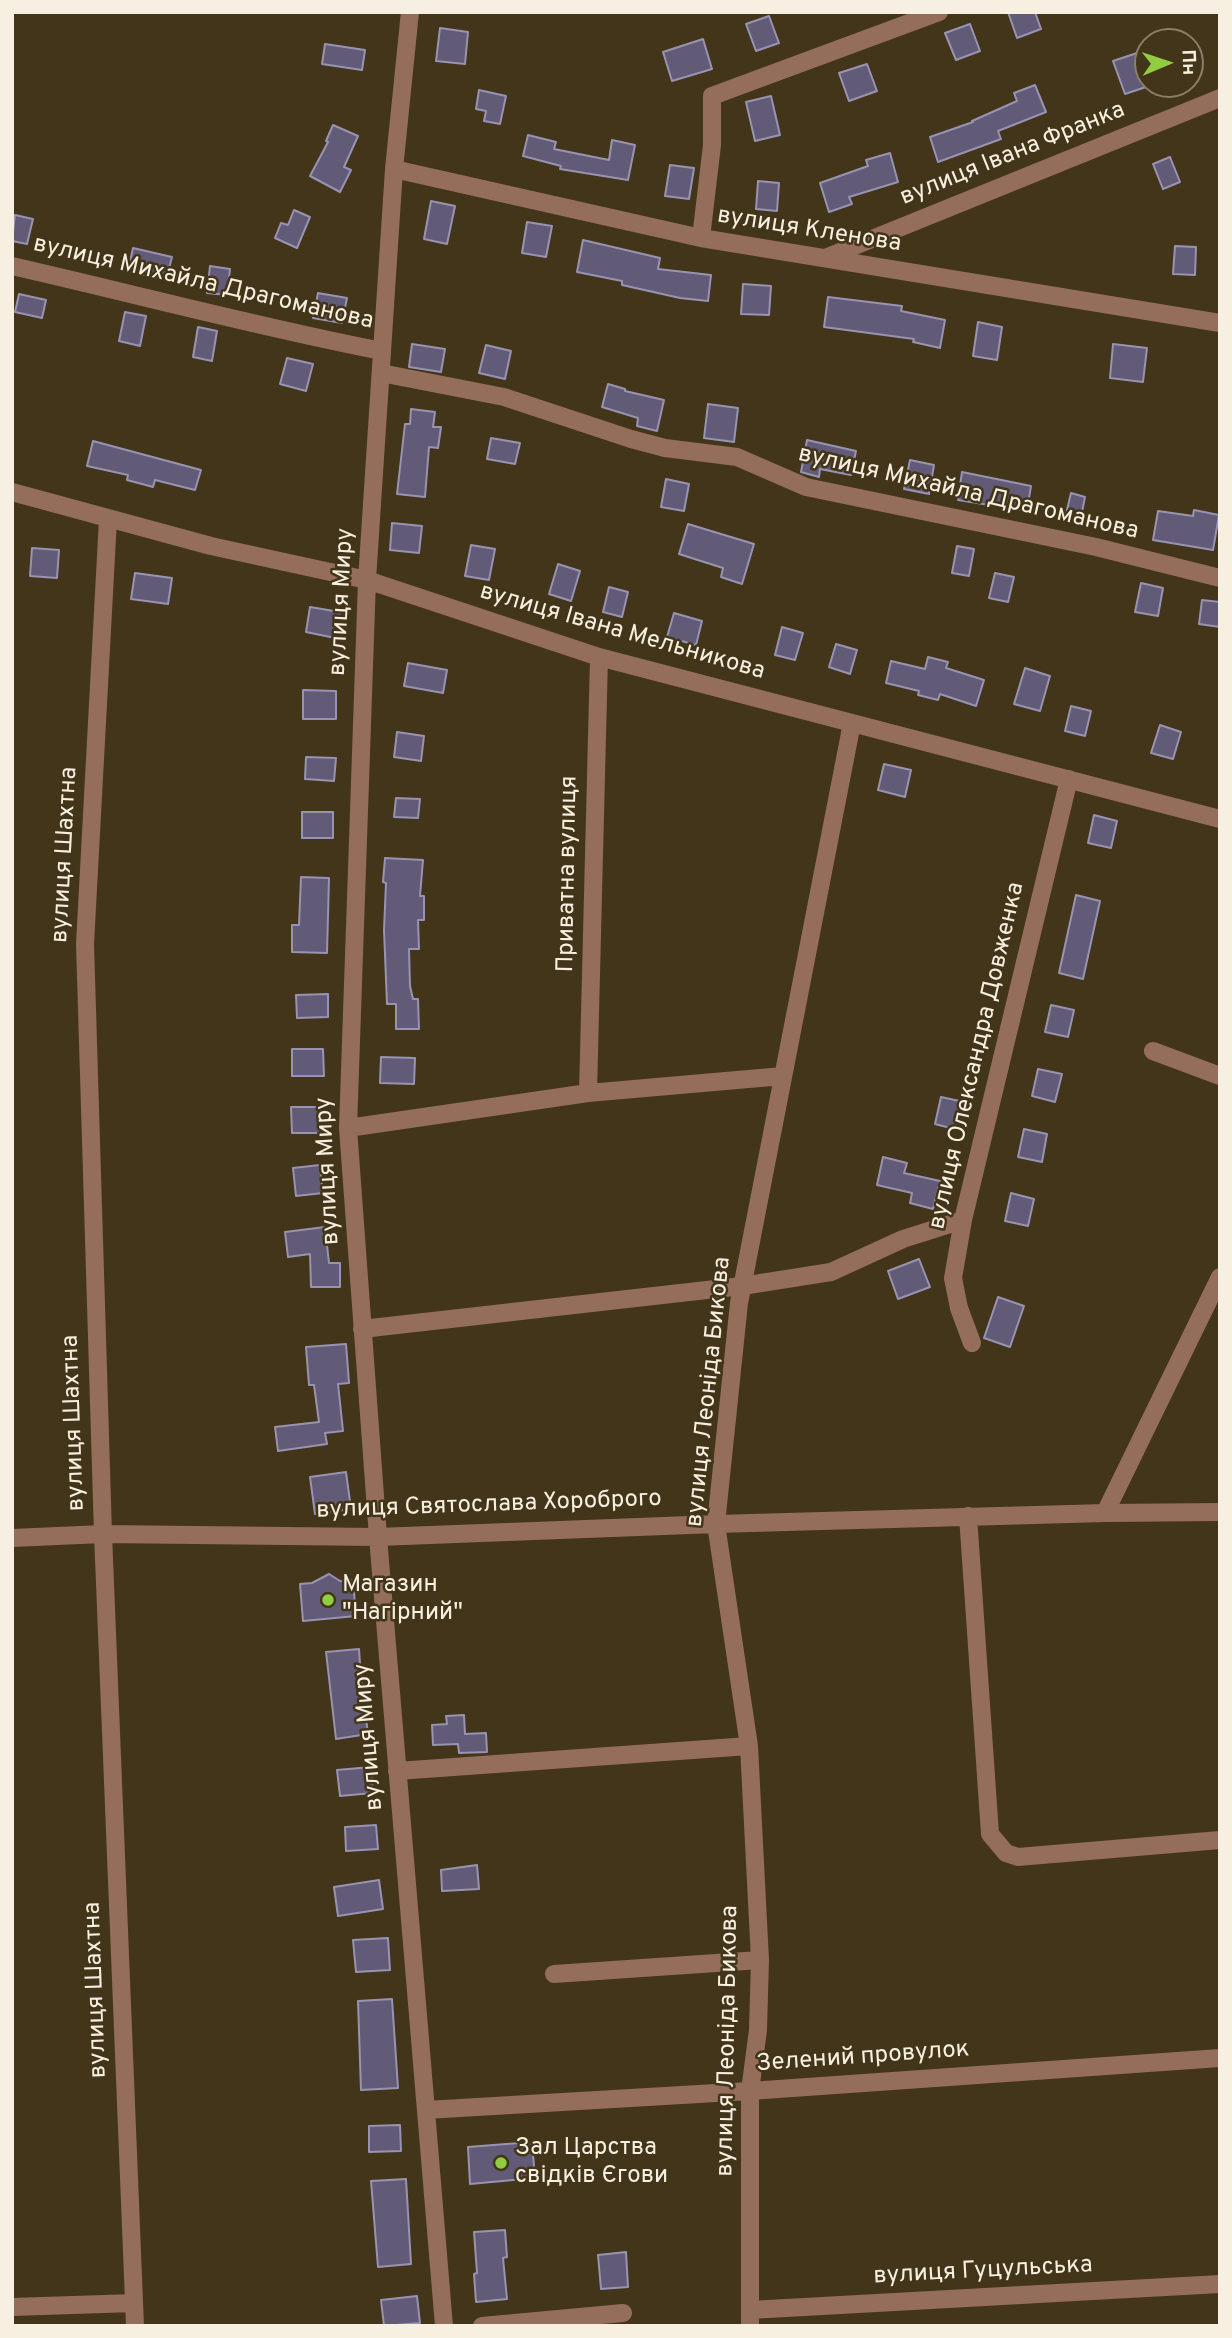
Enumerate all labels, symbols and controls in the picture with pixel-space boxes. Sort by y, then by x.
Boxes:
north arrow [1134,28,1204,98]
text: Пн [1176,49,1200,76]
street label: вулиця Івана Франка [896,97,1130,213]
street label: вулиця Кленова [715,202,903,260]
street label: вулиця Михайла Драгоманова [30,231,376,337]
street label: вулиця Михайла Драгоманова [795,441,1141,547]
street label: вулиця Миру [325,527,361,677]
street label: вулиця Івана Мельникова [476,578,768,688]
street label: вулиця Шахтна [47,766,85,944]
street label: Приватна вулиця [553,775,585,973]
street label: вулиця Олександра Довженка [924,880,1032,1232]
street label: вулиця Миру [311,1096,347,1246]
street label: вулиця Леоніда Бикова [681,1256,739,1528]
street label: вулиця Шахтна [58,1334,92,1512]
street label: вулиця Святослава Хороброго [316,1486,662,1526]
place label: Магазин "Нагірний" [342,1572,463,1628]
marker: Магазин "Нагірний" [320,1592,336,1608]
street label: вулиця Миру [349,1662,391,1812]
street label: вулиця Шахтна [80,1901,114,2079]
street label: вулиця Леоніда Бикова [712,1905,746,2177]
street label: Зелений провулок [756,2036,970,2080]
place label: Зал Царства свідків Єгови [515,2135,668,2191]
marker: Зал Царства свідків Єгови [493,2155,509,2171]
street label: вулиця Гуцульська [873,2252,1093,2292]

